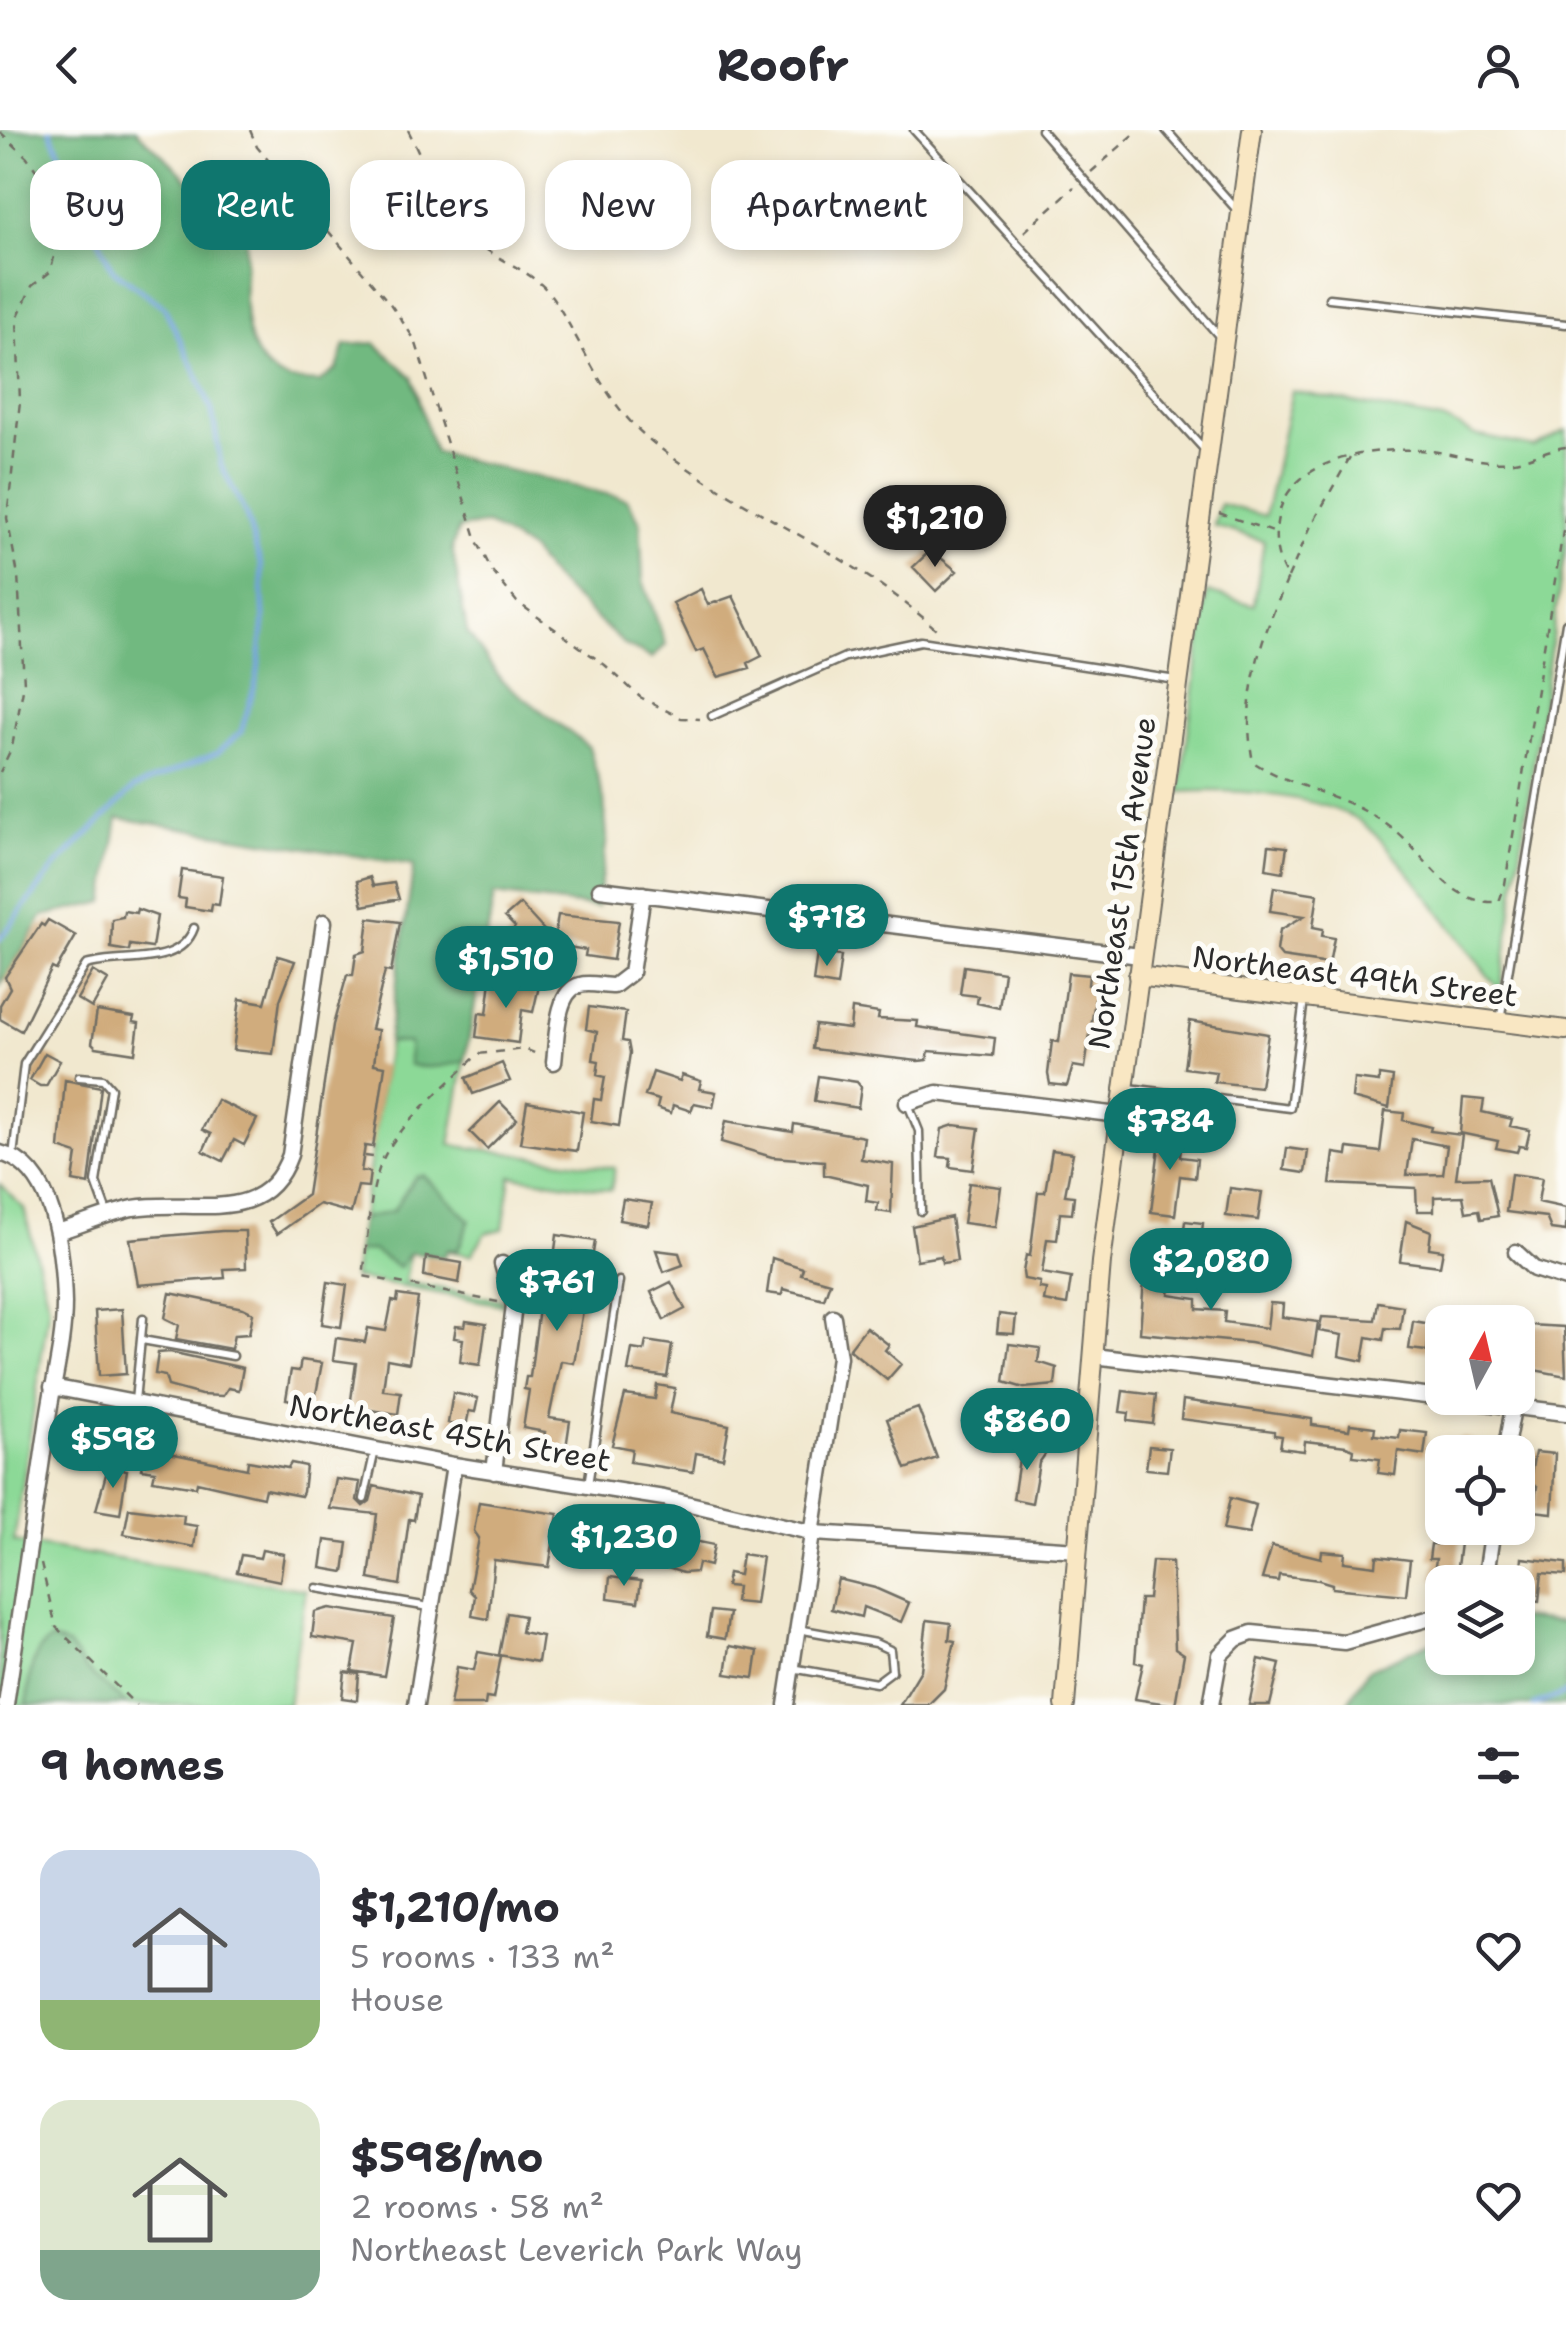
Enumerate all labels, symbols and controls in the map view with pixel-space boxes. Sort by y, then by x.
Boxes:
text: Roofr [717,35,849,95]
icon: back [40,38,95,93]
icon: person [1471,38,1526,93]
chip: Buy [30,160,161,250]
chip: Rent [181,160,330,250]
chip: Filters [350,160,525,250]
chip: New [545,160,691,250]
chip: Apartment [711,160,963,250]
pin: $1,210 [854,485,1016,570]
text: $1,210 [885,496,985,539]
street label: Northeast 15th Avenue [1078,714,1166,1052]
pin: $718 [768,884,886,969]
text: $718 [787,895,867,938]
pin: $1,510 [425,926,587,1011]
street label: Northeast 49th Street [1190,936,1520,1016]
text: $1,510 [457,937,555,980]
pin: $784 [1111,1088,1229,1173]
text: $784 [1126,1099,1214,1142]
pin: $2,080 [1130,1228,1292,1313]
text: $2,080 [1152,1239,1270,1282]
pin: $761 [498,1249,616,1334]
text: $761 [518,1260,596,1303]
north arrow [1425,1305,1535,1415]
map controls [1425,1305,1535,1675]
street label: Northeast 45th Street [286,1385,614,1481]
pin: $860 [968,1388,1086,1473]
text: $860 [982,1399,1072,1442]
pin: $598 [54,1406,172,1491]
text: $598 [70,1417,156,1460]
button: locate [1425,1435,1535,1545]
pin: $1,230 [543,1504,705,1589]
text: $1,230 [569,1515,679,1558]
button: layers [1425,1565,1535,1675]
text: 9 homes [40,1737,225,1793]
icon: filters [1471,1738,1526,1793]
text: $1,210/mo [350,1879,560,1935]
icon: home [120,1890,240,2010]
icon: heart [1471,1923,1526,1978]
text: 5 rooms · 133 m² [350,1935,615,1978]
text: House [350,1978,444,2021]
text: $598/mo [350,2129,544,2185]
icon: home [120,2140,240,2260]
icon: heart [1471,2173,1526,2228]
text: 2 rooms · 58 m² [350,2185,604,2228]
text: Northeast Leverich Park Way [350,2228,803,2271]

